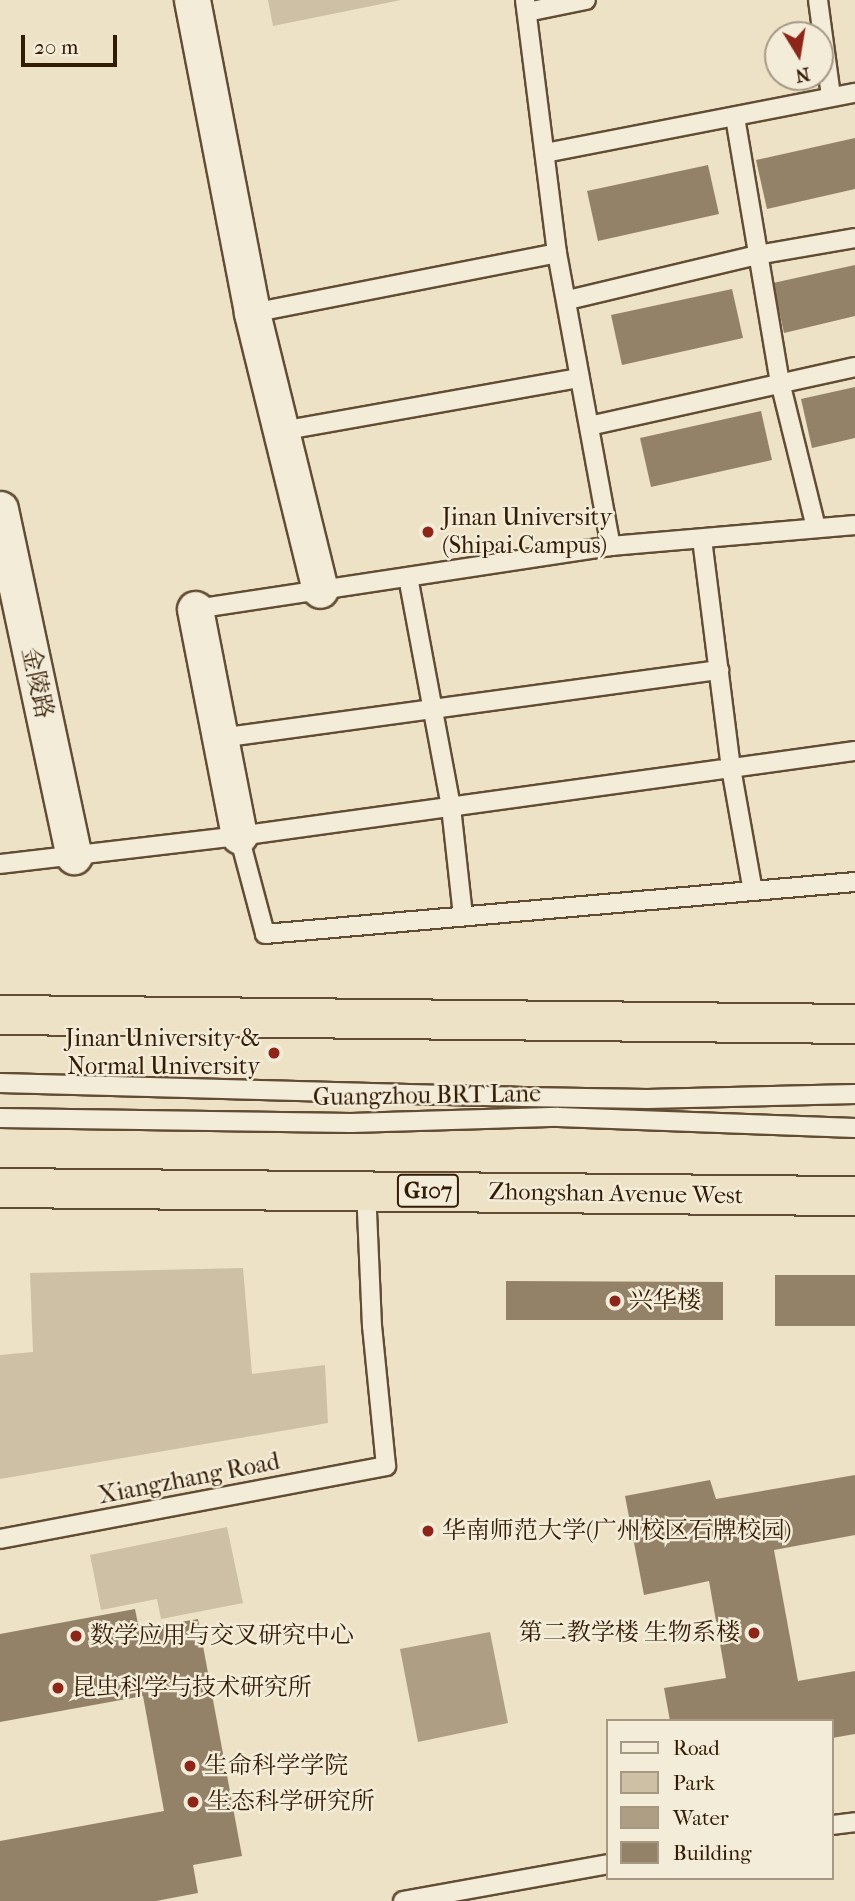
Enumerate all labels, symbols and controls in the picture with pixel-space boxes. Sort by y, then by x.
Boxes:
scale bar [24,21,121,65]
north arrow [764,21,834,91]
text: 20 m [34,35,78,59]
text: N [793,62,812,87]
place label: Jinan University (Shipai Campus) [442,504,612,560]
marker: Jinan University (Shipai Campus) [420,524,436,540]
street label: 金陵路 [15,645,59,721]
place label: Jinan University & Normal University [65,1025,260,1081]
marker: Jinan University & Normal University [266,1045,282,1061]
street label: Guangzhou BRT Lane [313,1080,541,1112]
road number: G107 [396,1172,460,1210]
street label: Zhongshan Avenue West [488,1177,744,1211]
place label: 兴华楼 [629,1287,701,1315]
marker: 兴华楼 [607,1293,623,1309]
street label: Xiangzhang Road [96,1447,282,1511]
place label: 华南师范大学(广州校区石牌校园) [442,1517,791,1545]
marker: 华南师范大学(广州校区石牌校园) [420,1523,436,1539]
place label: 第二教学楼 生物系楼 [519,1619,740,1647]
place label: 数学应用与交叉研究中心 [90,1622,354,1650]
marker: 第二教学楼 生物系楼 [746,1625,762,1641]
marker: 数学应用与交叉研究中心 [68,1628,84,1644]
place label: 昆虫科学与技术研究所 [72,1674,312,1702]
marker: 昆虫科学与技术研究所 [50,1680,66,1696]
legend [606,1719,834,1880]
text: Road [673,1736,720,1760]
place label: 生命科学学院 [204,1752,348,1780]
marker: 生命科学学院 [182,1758,198,1774]
text: Park [673,1771,715,1795]
place label: 生态科学研究所 [207,1788,375,1816]
marker: 生态科学研究所 [185,1794,201,1810]
text: Water [673,1806,729,1830]
text: Building [673,1841,751,1865]

